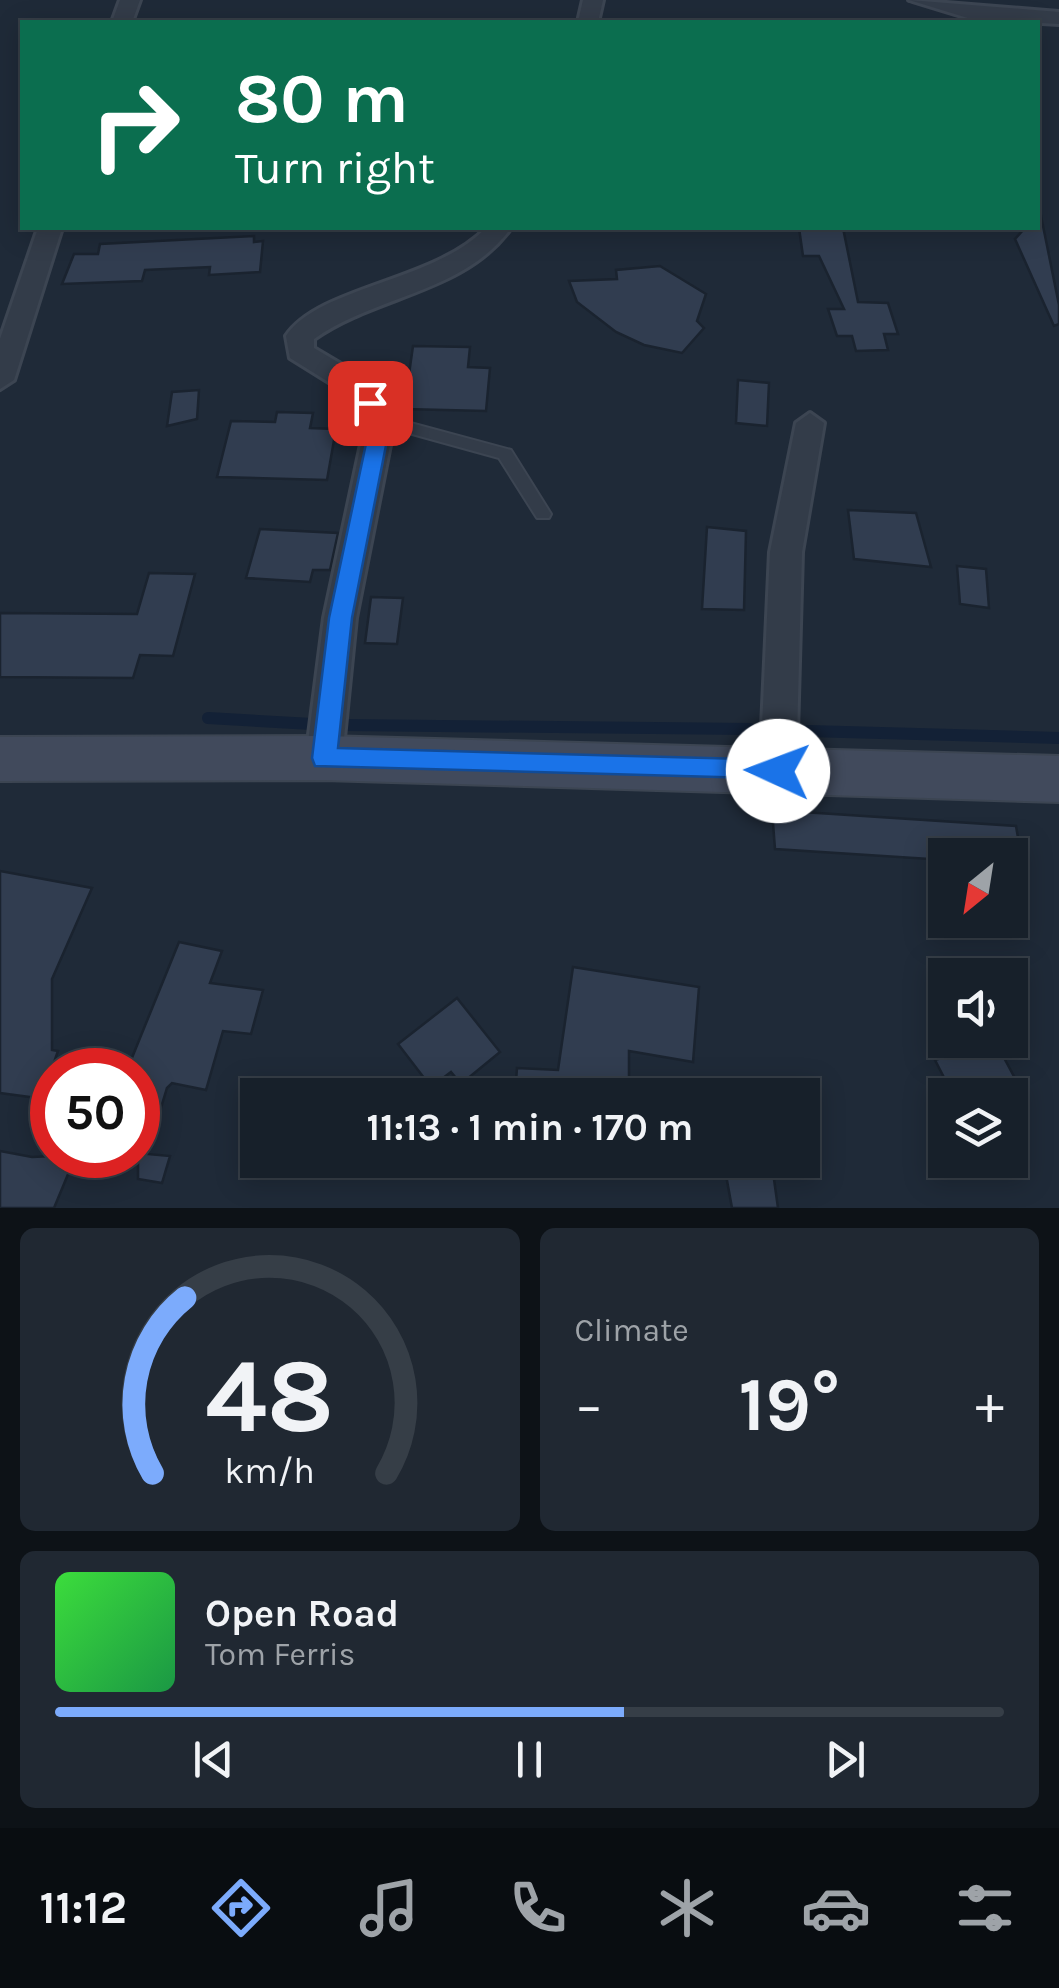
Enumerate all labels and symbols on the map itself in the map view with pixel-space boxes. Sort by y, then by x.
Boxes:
pin [328,361,413,446]
position arrow [726,719,830,823]
north arrow [928,838,1028,938]
speed limit sign: 50 [30,1048,160,1178]

